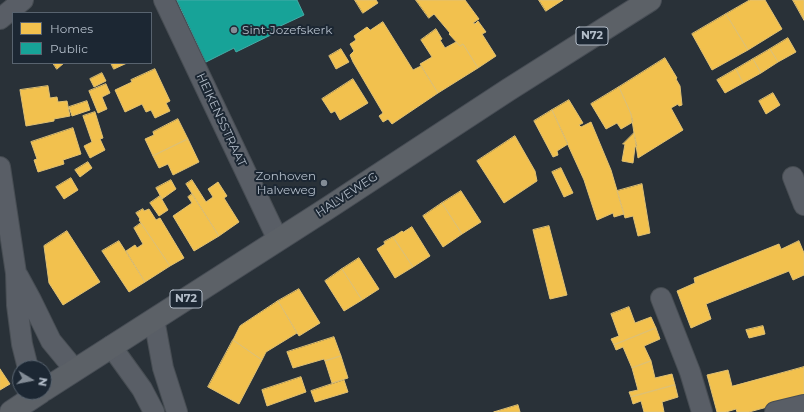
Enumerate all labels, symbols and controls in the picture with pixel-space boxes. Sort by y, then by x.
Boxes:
legend [12,12,152,64]
text: Homes [50,21,93,36]
place label: Sint-Jozefskerk [242,23,333,37]
marker: Sint-Jozefskerk [229,25,239,35]
road number: N72 [576,27,608,45]
text: Public [50,41,88,56]
street label: HEIKENSSTRAAT [193,71,249,169]
place label: Zonhoven Halveweg [256,169,316,197]
street label: HALVEWEG [313,170,381,220]
marker: Zonhoven Halveweg [319,178,329,188]
road number: N72 [170,290,202,308]
north arrow [12,360,52,400]
text: N [35,376,50,387]

